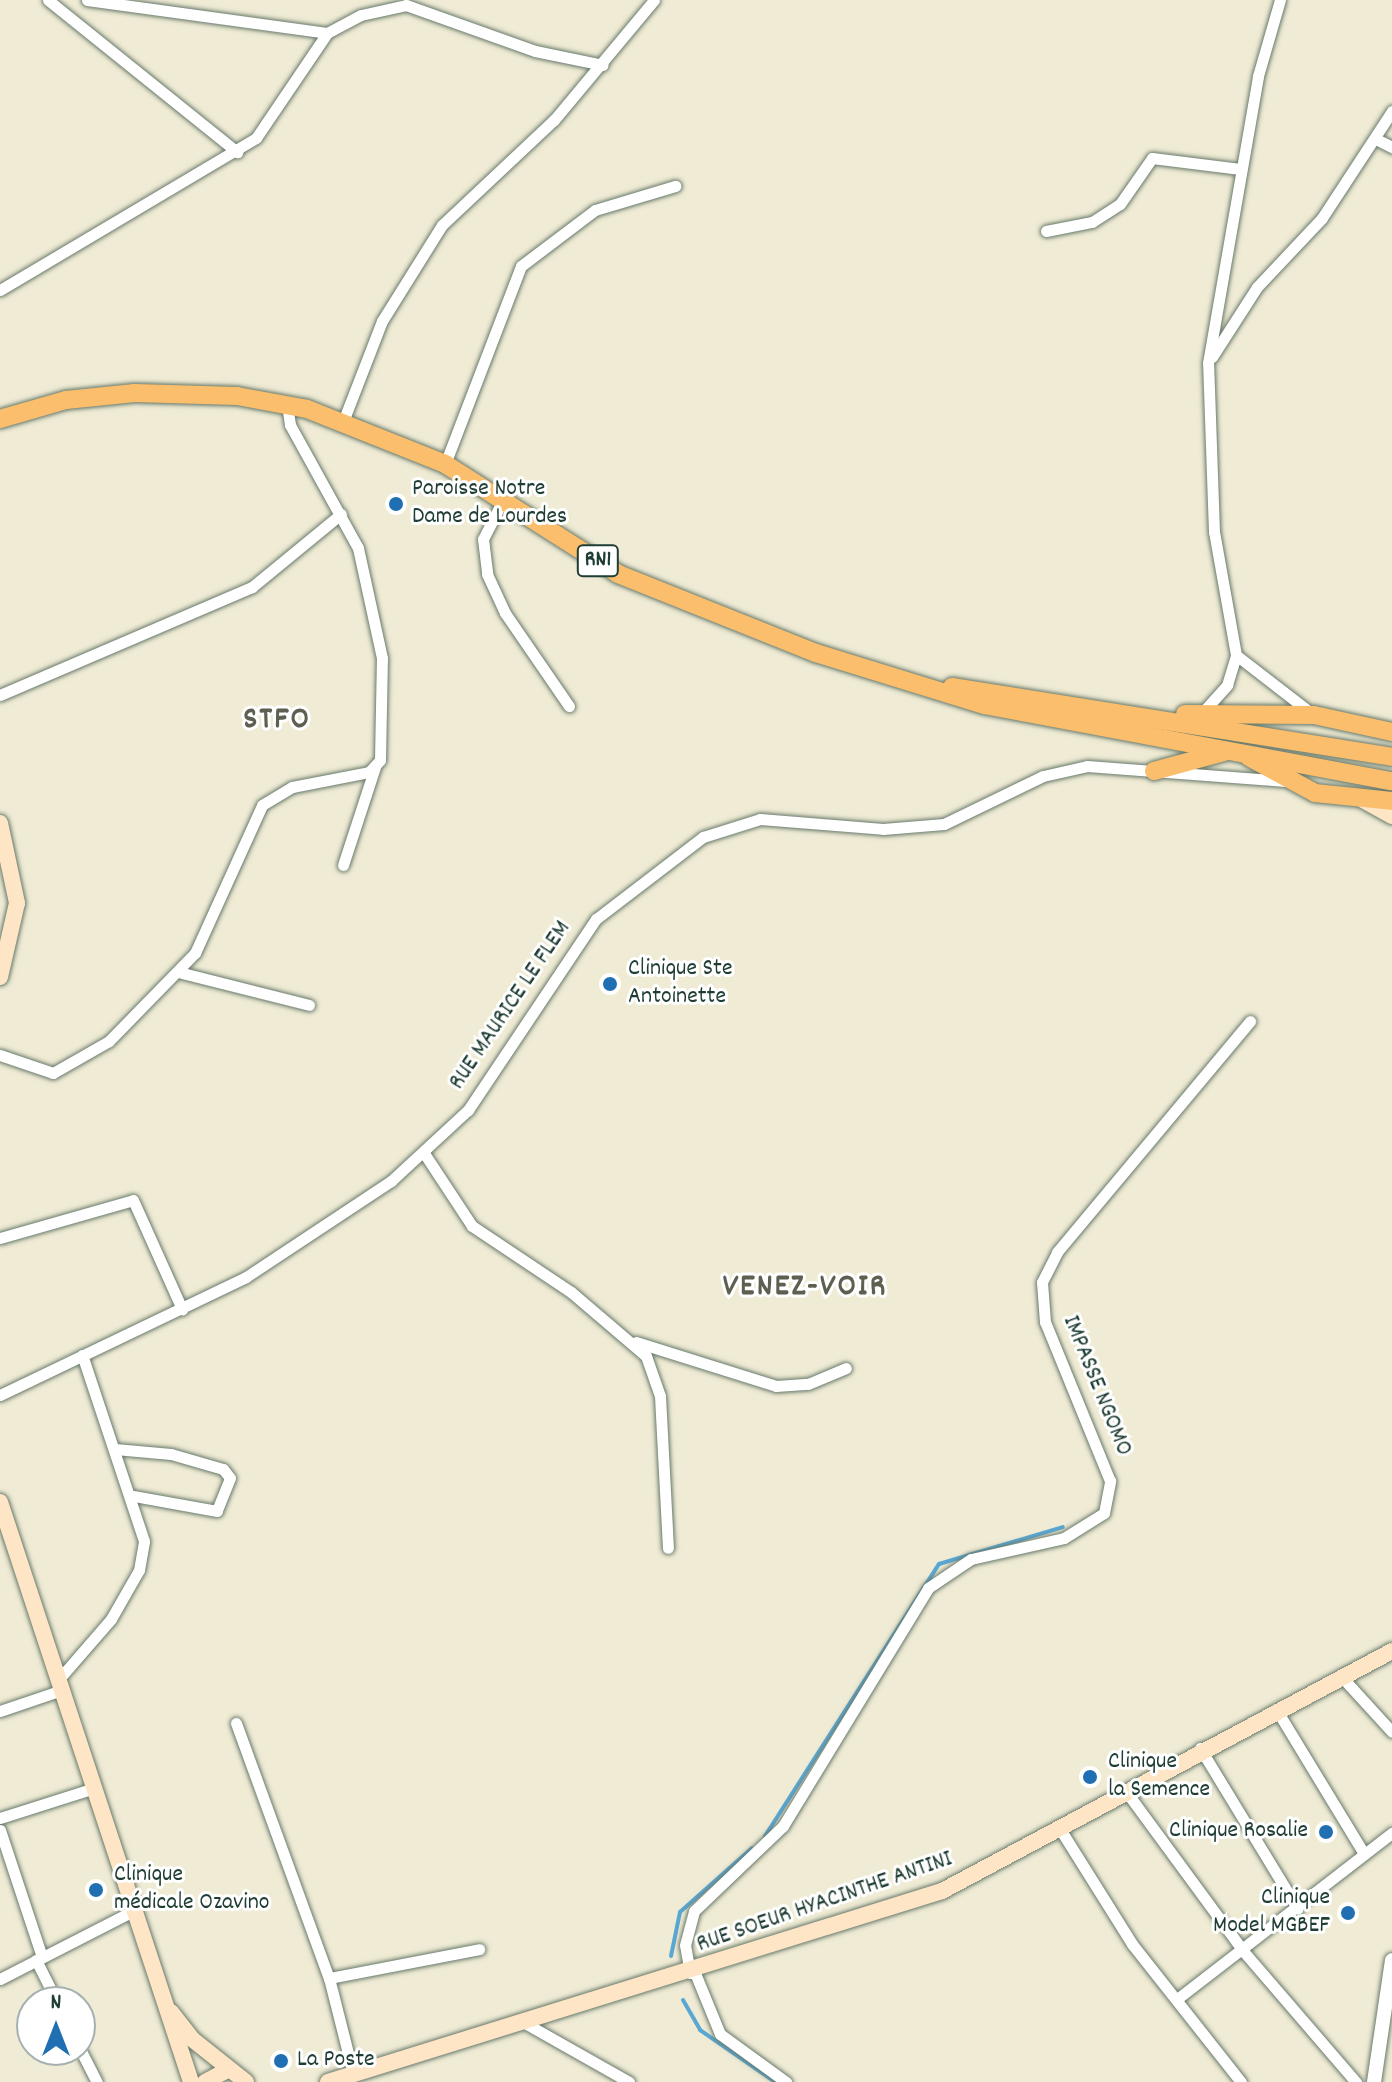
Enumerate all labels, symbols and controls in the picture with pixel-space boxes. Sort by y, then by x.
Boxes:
place label: Paroisse Notre Dame de Lourdes [412,476,567,532]
marker: Paroisse Notre Dame de Lourdes [387,495,405,513]
road number: RN1 [576,543,620,579]
district label: STFO [243,702,311,740]
street label: RUE MAURICE LE FLEM [444,916,578,1096]
place label: Clinique Ste Antoinette [628,956,733,1012]
marker: Clinique Ste Antoinette [599,973,621,995]
district label: VENEZ-VOIR [723,1269,887,1307]
street label: IMPASSE NGOMO [1055,1312,1137,1460]
place label: Clinique la Semence [1108,1749,1210,1805]
marker: Clinique la Semence [1079,1766,1101,1788]
place label: Clinique Rosalie [1169,1818,1308,1846]
marker: Clinique Rosalie [1315,1821,1337,1843]
street label: RUE SOEUR HYACINTHE ANTINI [693,1846,957,1960]
place label: Clinique médicale Ozavino [114,1862,269,1918]
marker: Clinique médicale Ozavino [85,1879,107,1901]
place label: Clinique Model MGBEF [1213,1885,1330,1941]
marker: Clinique Model MGBEF [1337,1902,1359,1924]
north arrow [16,1986,96,2066]
text: N [51,1988,61,2019]
place label: La Poste [297,2047,375,2075]
marker: La Poste [272,2052,290,2070]

